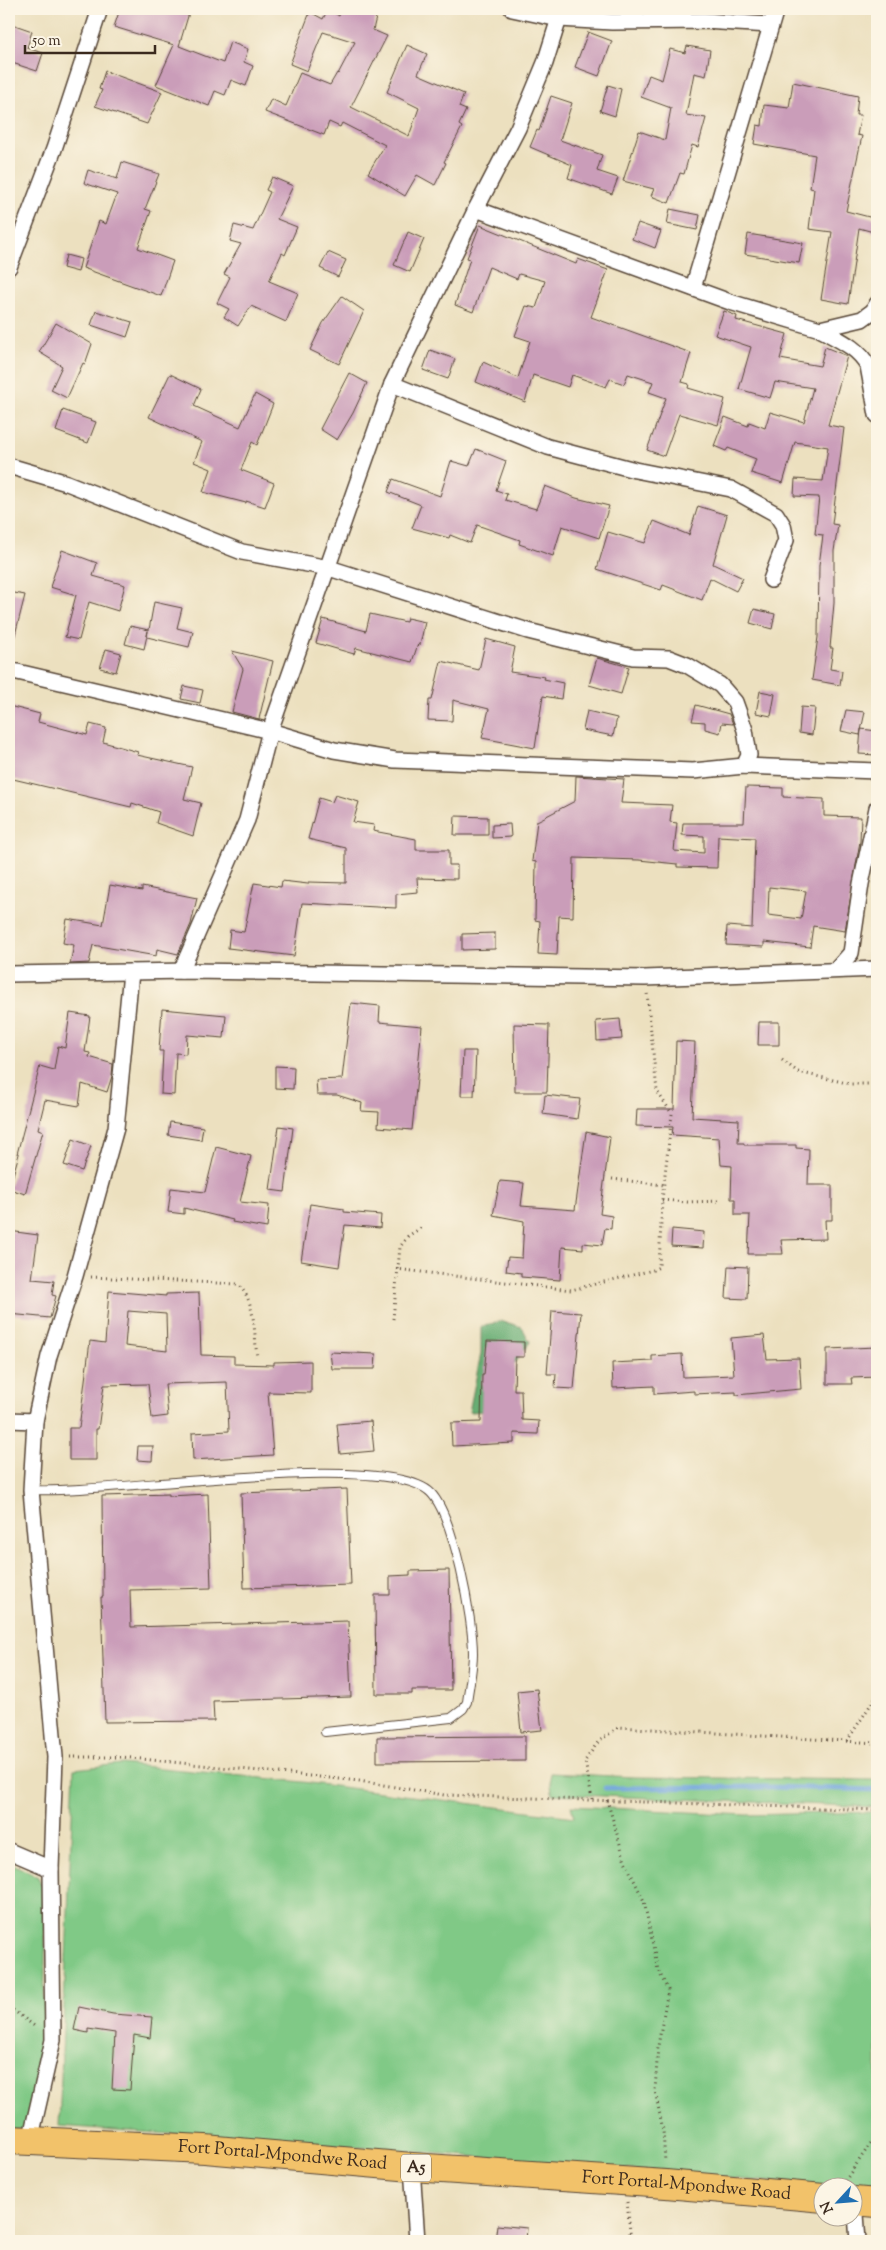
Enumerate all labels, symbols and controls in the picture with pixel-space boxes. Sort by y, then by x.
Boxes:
scale bar [25,22,155,54]
text: 50 m [31,31,61,52]
street label: Fort Portal-Mpondwe Road [177,2135,388,2178]
road number: A5 [401,2154,431,2182]
street label: Fort Portal-Mpondwe Road [581,2165,792,2208]
north arrow [814,2178,864,2228]
text: N [817,2197,840,2216]

